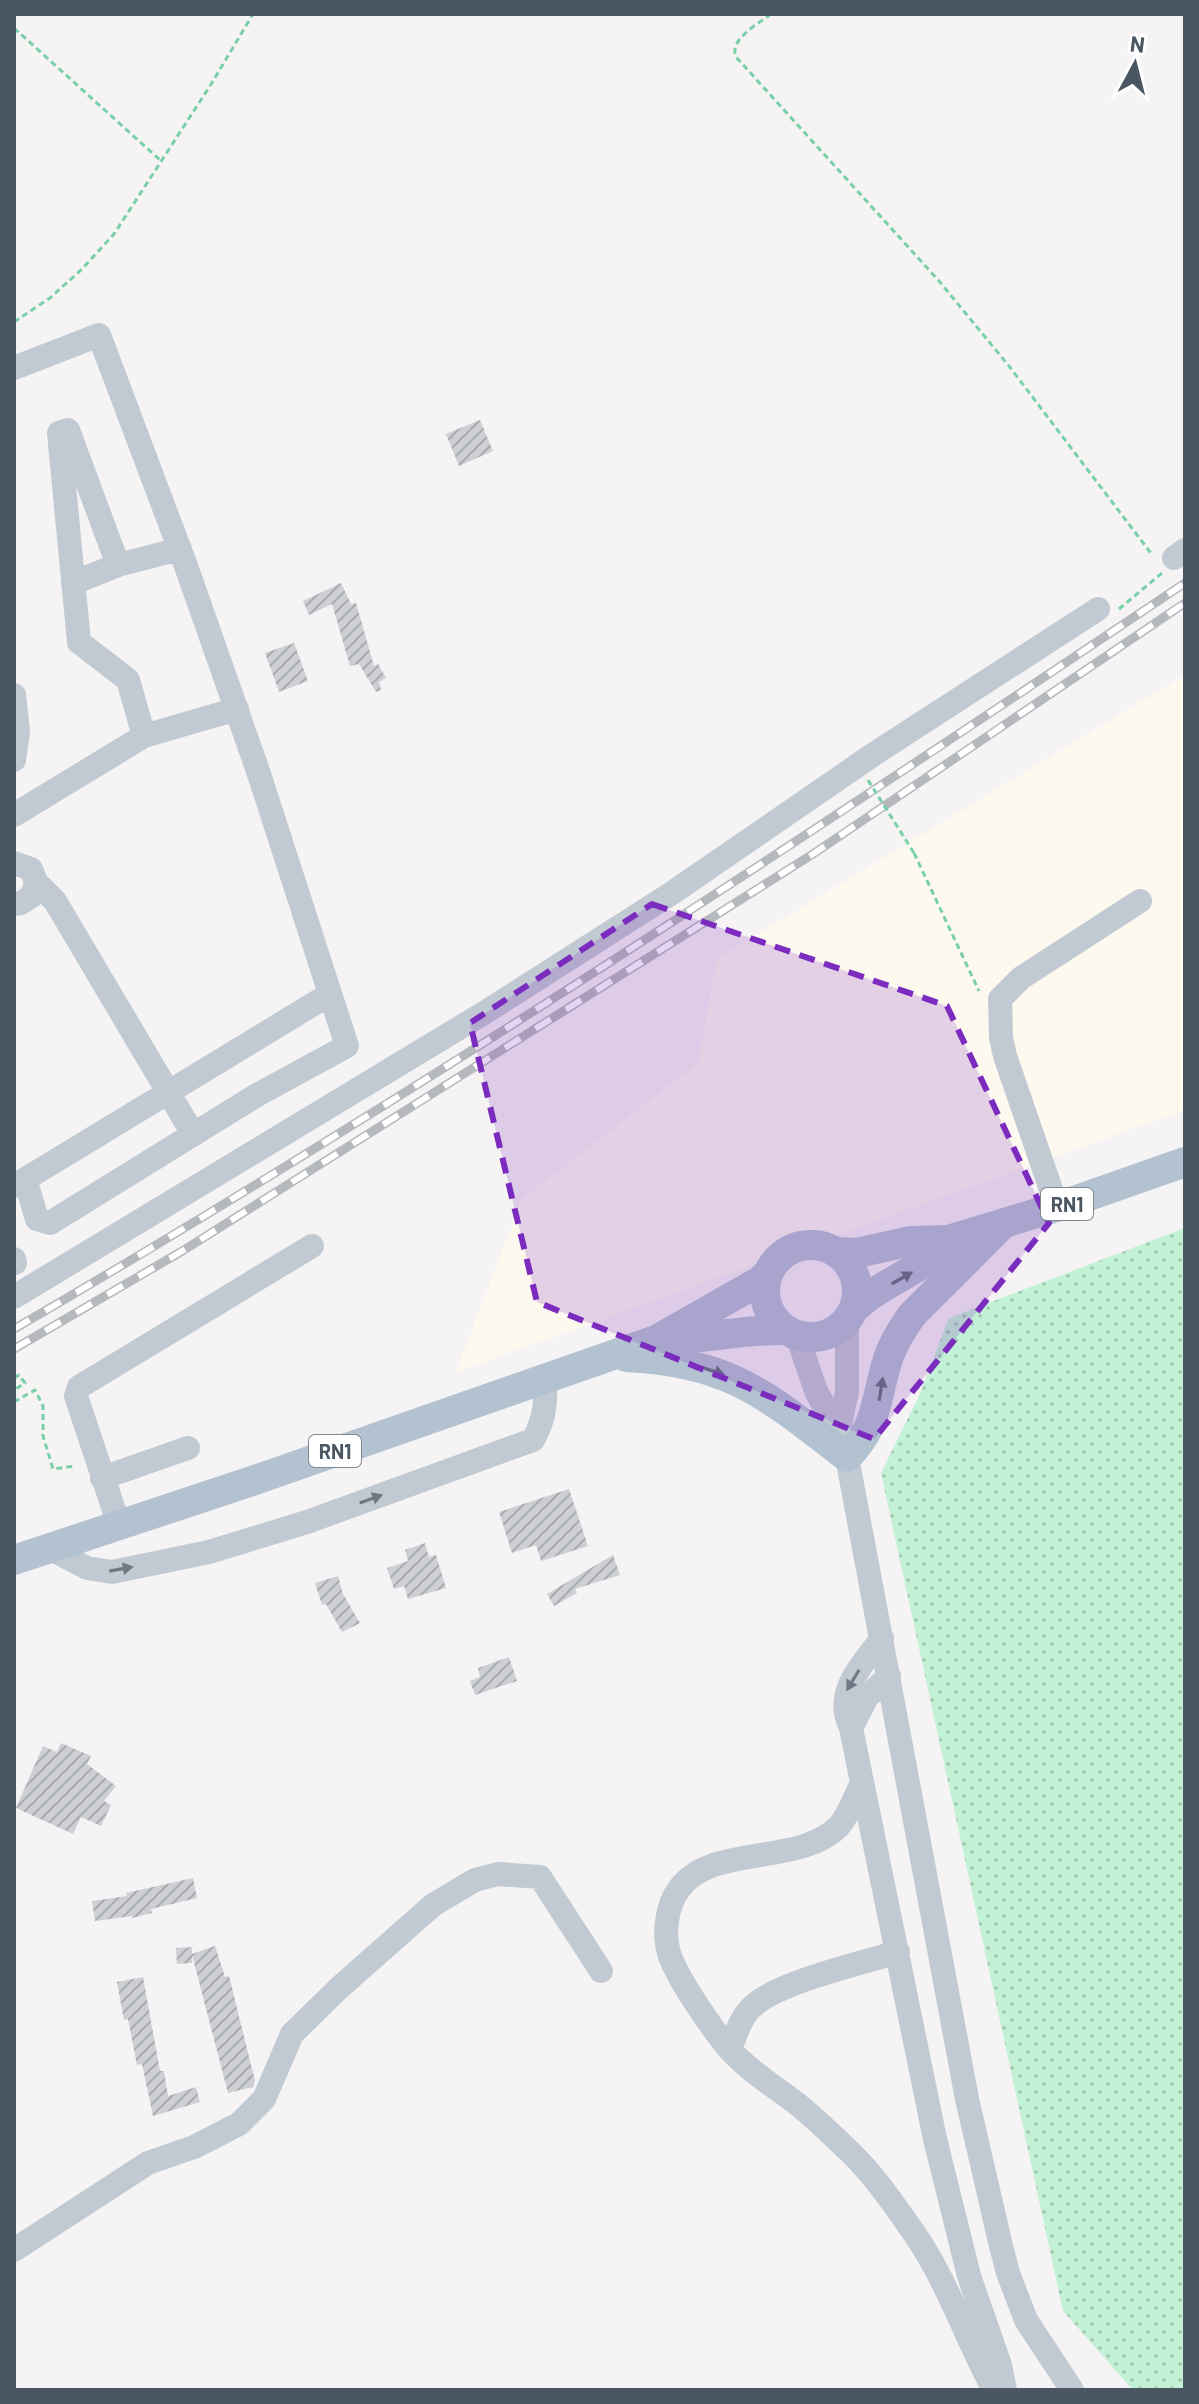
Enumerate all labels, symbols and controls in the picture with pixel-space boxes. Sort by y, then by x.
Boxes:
north arrow [1095,24,1175,104]
text: N [1129,29,1146,57]
road number: RN1 [1041,1188,1093,1220]
one-way arrow [891,1271,913,1285]
one-way arrow [702,1365,726,1378]
one-way arrow [876,1376,888,1401]
road number: RN1 [309,1435,361,1467]
one-way arrow [359,1492,383,1504]
one-way arrow [109,1562,134,1574]
one-way arrow [846,1669,860,1691]

